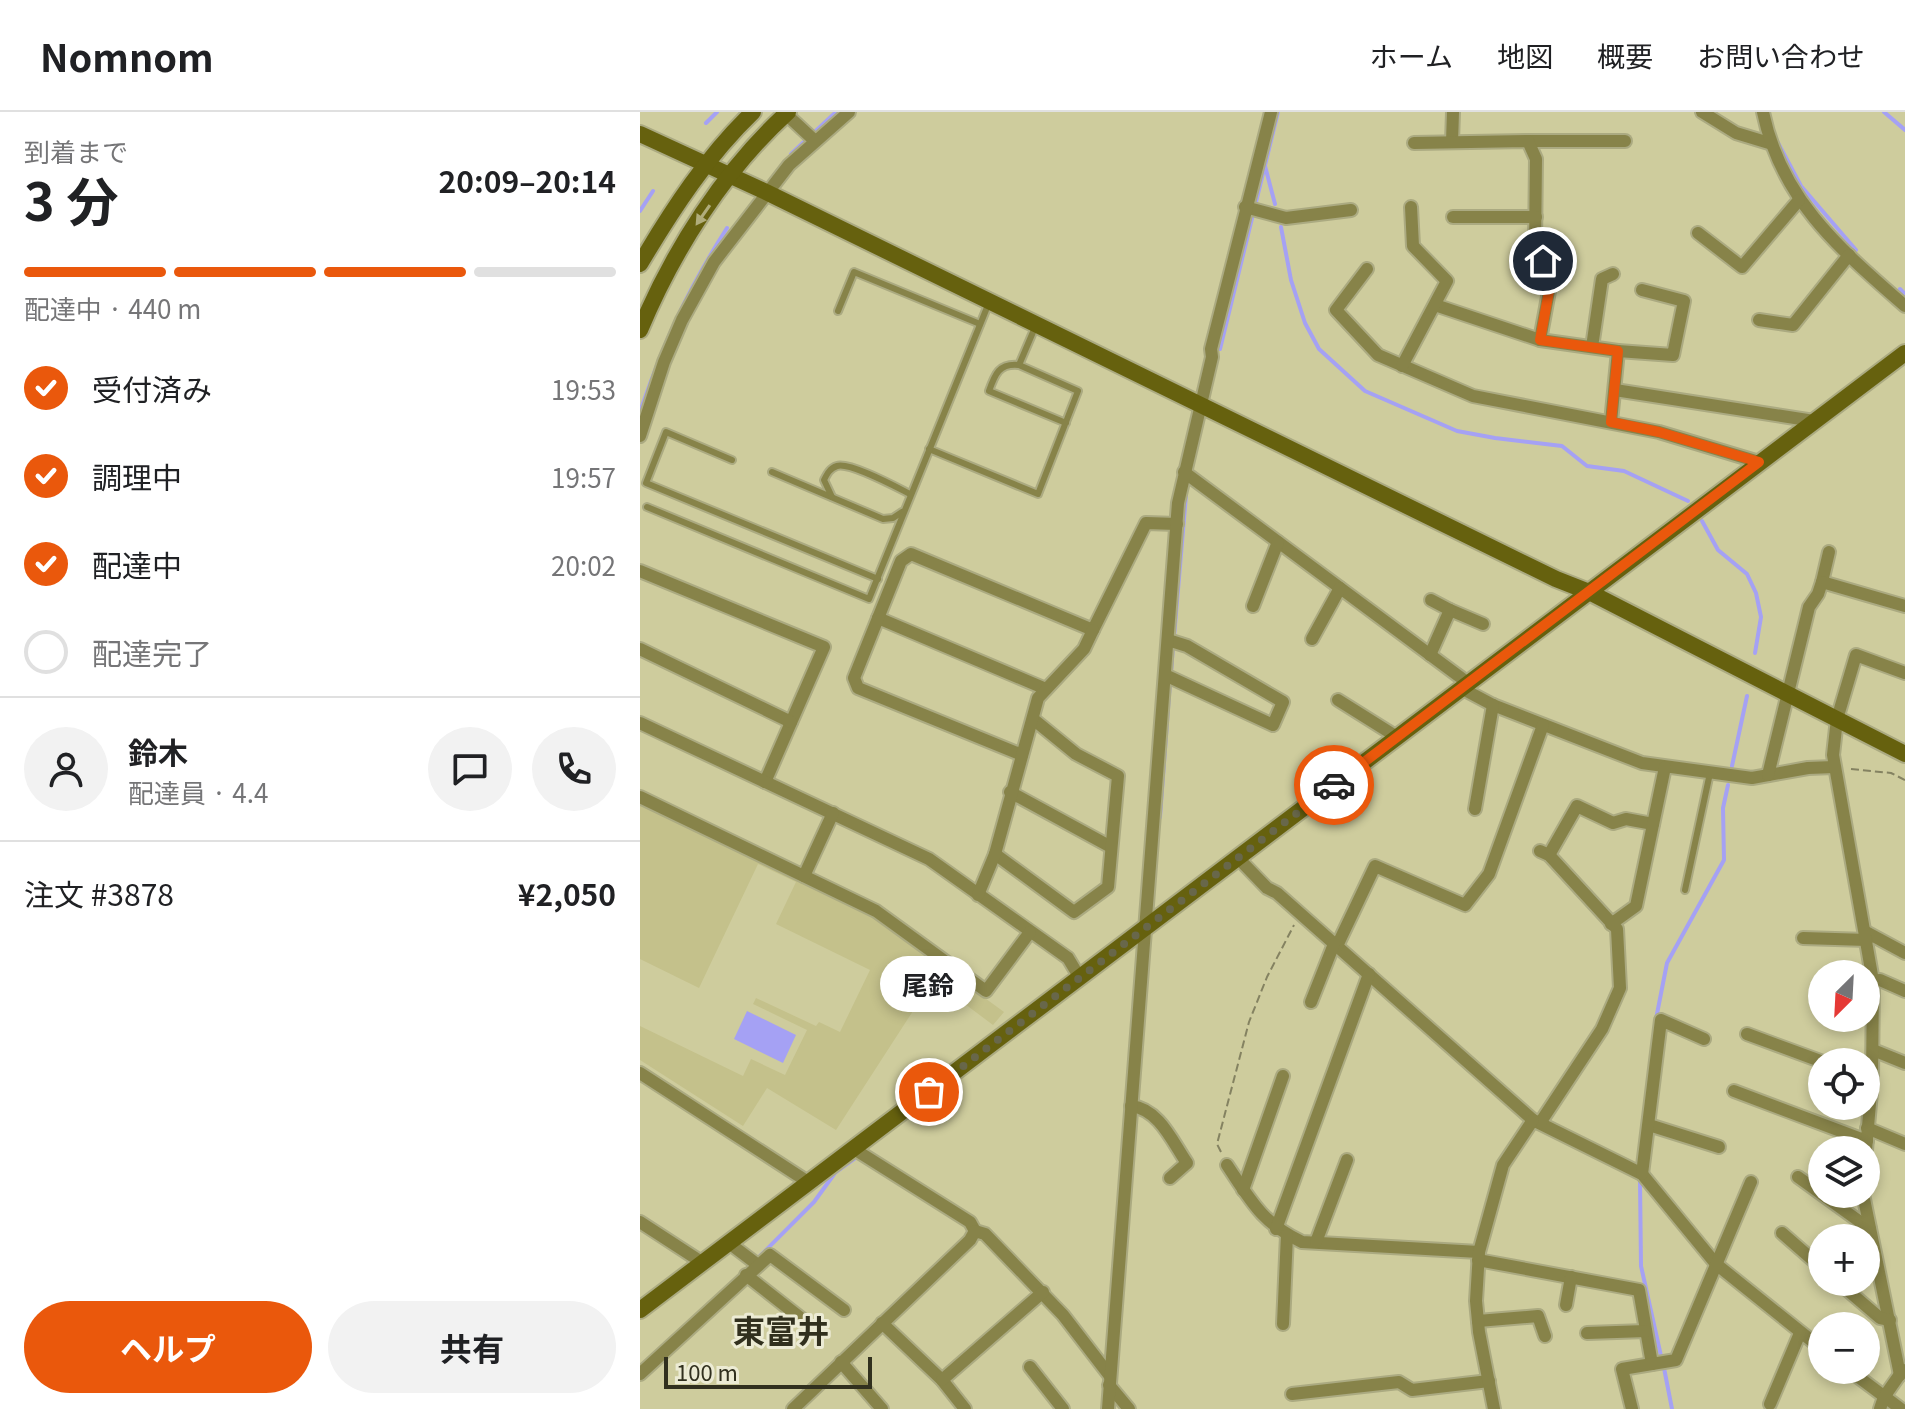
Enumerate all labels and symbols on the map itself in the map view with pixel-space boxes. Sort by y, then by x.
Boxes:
one-way arrow [696,205,711,226]
pin [1509,227,1577,295]
courier [1294,745,1374,825]
callout: 尾鈴 [881,956,977,1012]
north arrow [1808,960,1880,1032]
pin [895,1058,963,1126]
district label: 東富井 [733,1306,829,1352]
scale bar [664,1353,872,1389]

